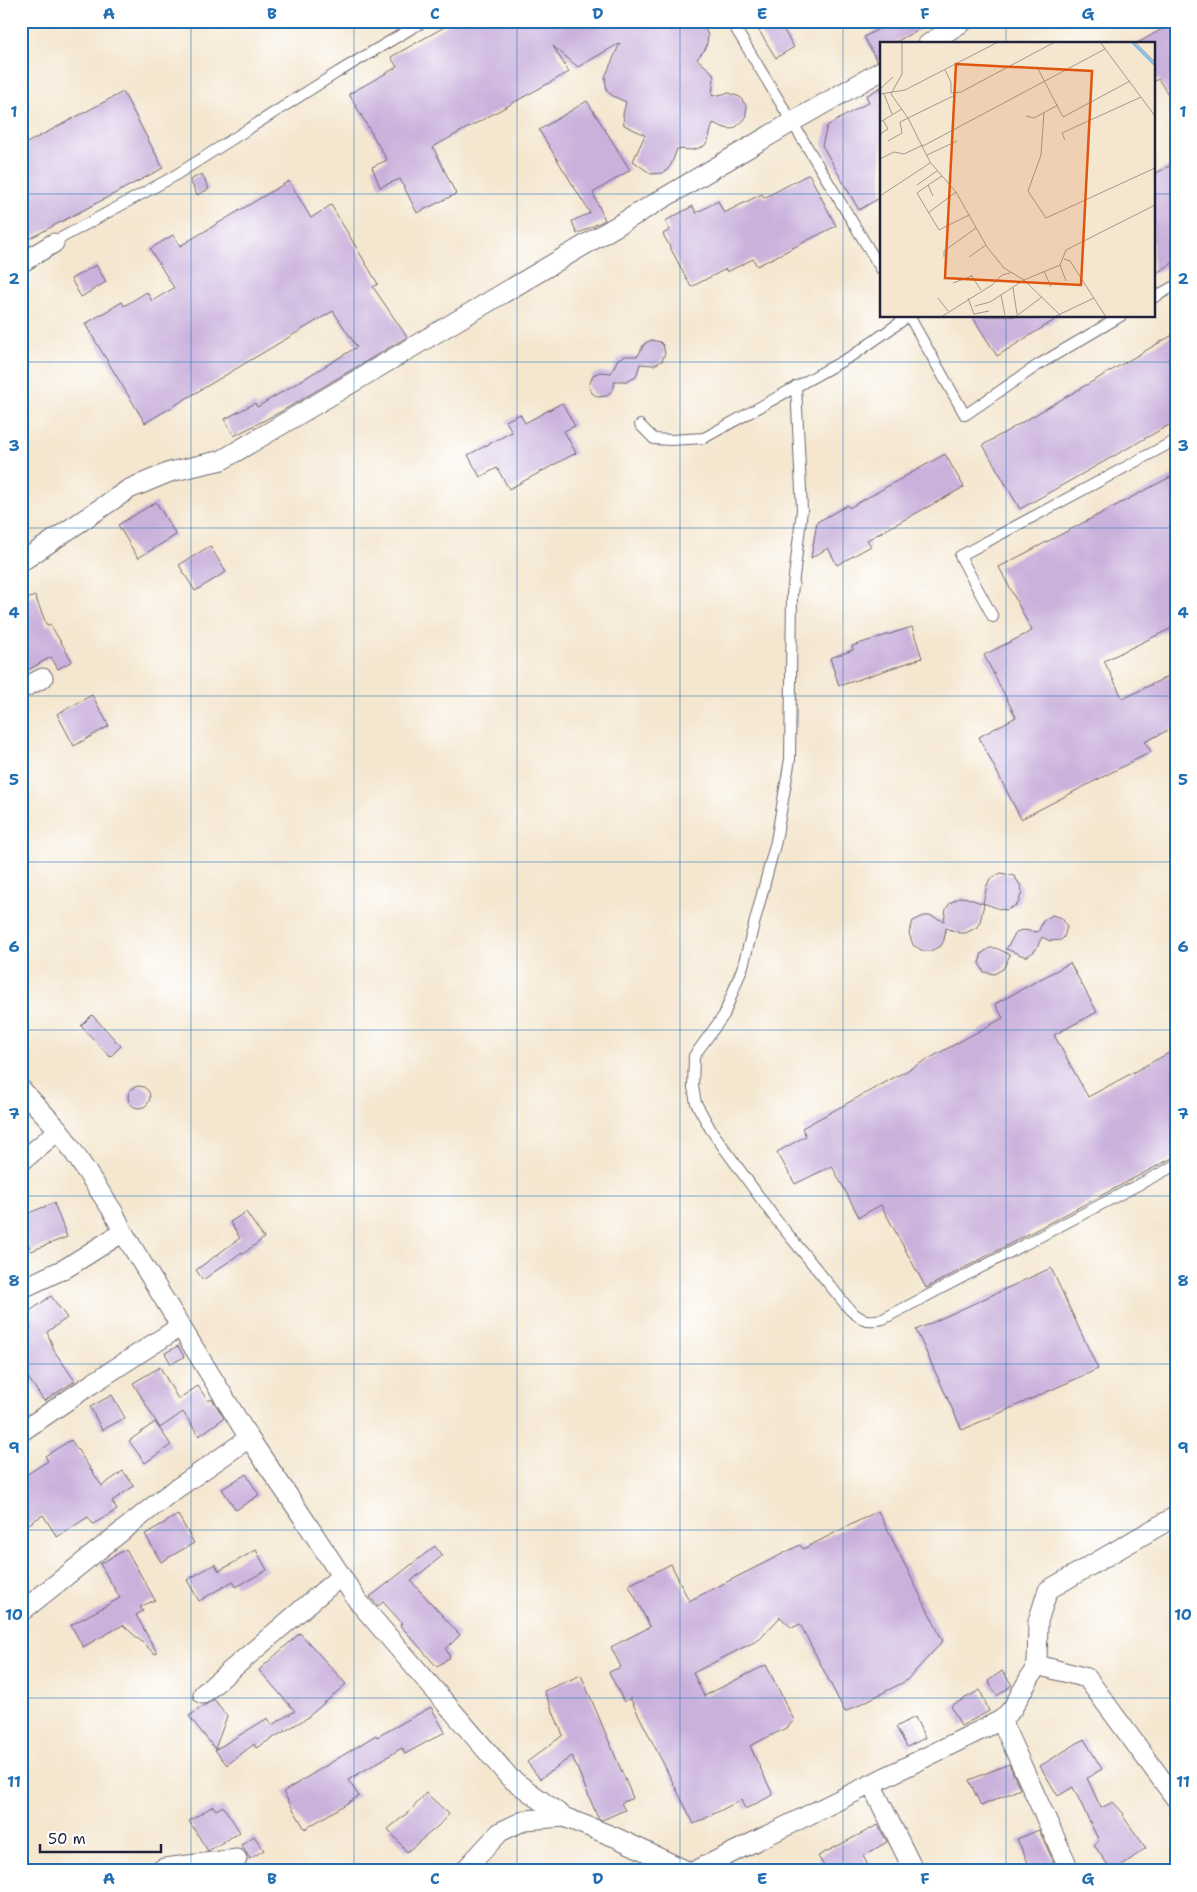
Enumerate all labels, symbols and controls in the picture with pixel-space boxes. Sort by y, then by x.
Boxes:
text: A [103,3,115,24]
text: B [267,3,277,24]
text: C [430,3,440,24]
text: D [592,3,604,24]
text: E [757,3,767,24]
text: F [920,3,930,24]
text: G [1082,3,1095,24]
inset map [880,42,1154,318]
text: 1 [10,101,18,122]
text: 1 [1179,101,1187,122]
text: 2 [8,268,20,289]
text: 2 [1177,268,1189,289]
text: 3 [8,435,20,456]
text: 3 [1177,435,1189,456]
text: 4 [8,602,20,623]
text: 4 [1177,602,1189,623]
text: 5 [9,769,19,790]
text: 5 [1178,769,1188,790]
text: 6 [8,936,20,957]
text: 6 [1177,936,1189,957]
text: 7 [8,1103,20,1124]
text: 7 [1177,1103,1189,1124]
text: 8 [8,1270,20,1291]
text: 8 [1177,1270,1189,1291]
text: 9 [8,1437,20,1458]
text: 9 [1177,1437,1189,1458]
text: 10 [5,1604,23,1625]
text: 10 [1174,1604,1192,1625]
text: 11 [7,1771,21,1792]
text: 11 [1176,1771,1190,1792]
scale bar [40,1822,161,1854]
text: 50 m [48,1829,86,1849]
text: A [103,1868,115,1889]
text: B [267,1868,277,1889]
text: C [430,1868,440,1889]
text: D [592,1868,604,1889]
text: E [757,1868,767,1889]
text: F [920,1868,930,1889]
text: G [1082,1868,1095,1889]

